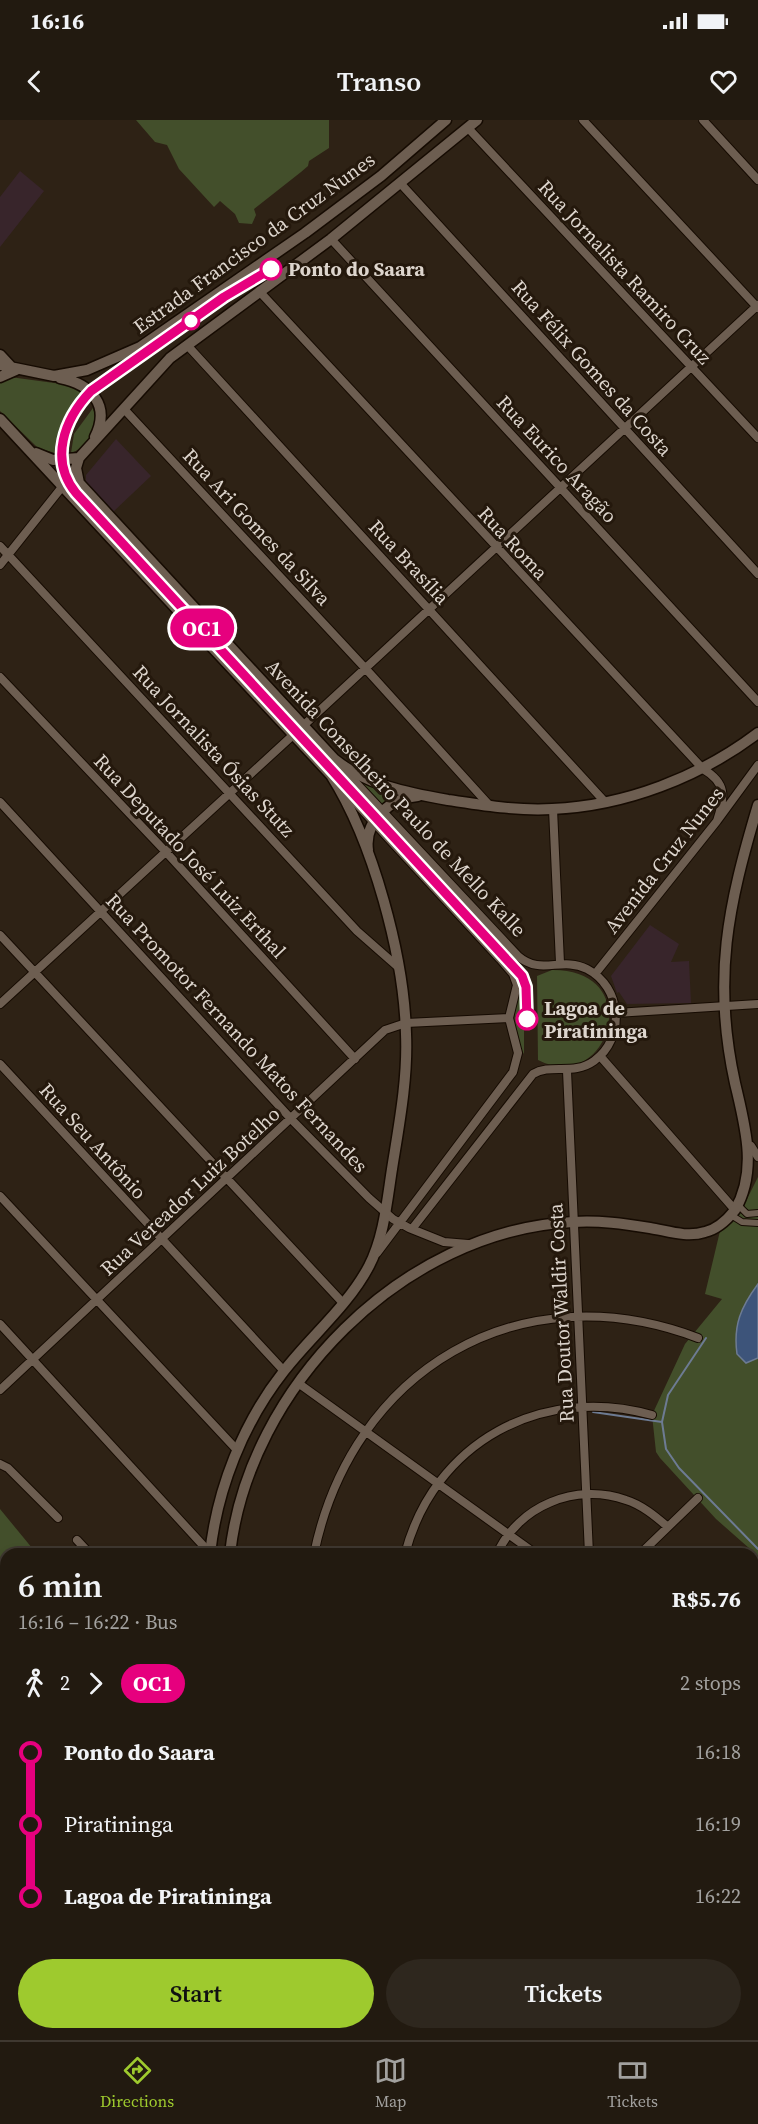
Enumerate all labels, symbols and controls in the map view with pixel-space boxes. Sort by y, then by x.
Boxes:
text: 16:16 [30,6,84,36]
text: Transo [337,63,421,100]
icon: back [18,65,51,98]
icon: heart [707,65,740,98]
street label: Estrada Francisco da Cruz Nunes [127,146,381,340]
street label: Rua Jornalista Ramiro Cruz [532,174,718,370]
place label: Ponto do Saara [288,255,425,283]
marker: Ponto do Saara [260,258,282,280]
street label: Rua Félix Gomes da Costa [505,274,679,463]
unlabelled marker [182,312,200,330]
street label: Rua Eurico Aragão [490,389,624,529]
street label: Rua Ari Gomes da Silva [177,442,338,612]
street label: Rua Roma [472,500,555,587]
street label: Rua Brasília [362,513,456,611]
line badge: OC1 [168,608,236,648]
text: OC1 [182,614,222,643]
street label: Avenida Conselheiro Paulo de Mello Kalle [259,653,533,943]
street label: Rua Jornalista Ósias Stutz [127,659,301,843]
street label: Rua Deputado José Luiz Erthal [88,748,292,964]
street label: Avenida Cruz Nunes [598,781,730,939]
street label: Rua Promotor Fernando Matos Fernandes [100,887,374,1179]
place label: Lagoa de Piratininga [544,994,648,1045]
marker: Lagoa de Piratininga [516,1008,538,1030]
street label: Rua Seu Antônio [33,1077,153,1205]
street label: Rua Vereador Luiz Botelho [94,1100,286,1282]
street label: Rua Doutor Waldir Costa [541,1202,581,1423]
text: 6 min [18,1563,103,1608]
text: R$5.76 [672,1584,741,1614]
text: 16:16 – 16:22 · Bus [18,1608,177,1636]
icon: walk [18,1667,51,1700]
icon: forward [79,1667,112,1700]
text: 2 [60,1669,70,1697]
text: OC1 [133,1669,173,1698]
text: 2 stops [680,1669,741,1697]
text: Ponto do Saara [64,1737,215,1767]
text: 16:18 [695,1738,741,1766]
text: Piratininga [64,1809,173,1839]
text: 16:19 [695,1810,741,1838]
text: Lagoa de Piratininga [64,1881,272,1911]
text: 16:22 [695,1882,741,1910]
button: Start [18,1959,374,2028]
button: Tickets [386,1959,741,2028]
tab: Directions [100,2054,174,2112]
tab: Map [374,2054,407,2112]
tab: Tickets [607,2054,658,2112]

